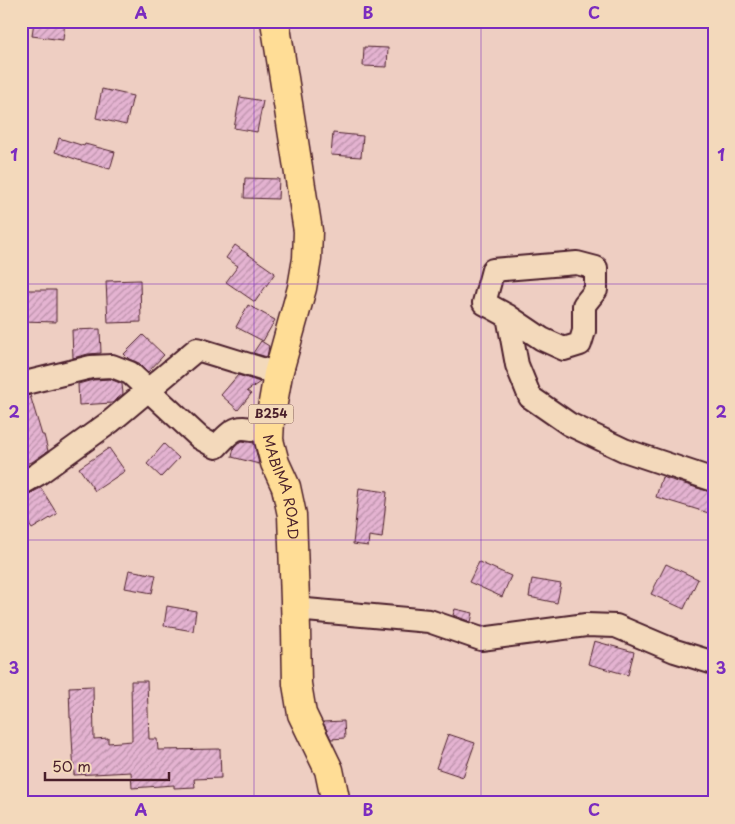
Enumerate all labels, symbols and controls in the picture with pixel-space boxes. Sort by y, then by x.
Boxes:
text: A [135,0,148,24]
text: B [363,0,374,24]
text: C [588,0,600,24]
text: 1 [10,142,18,166]
text: 1 [717,142,725,166]
text: 2 [8,399,20,423]
text: 2 [715,399,727,423]
road number: B254 [248,404,294,424]
street label: MABIMA ROAD [258,432,304,540]
text: 3 [9,655,19,679]
text: 3 [716,655,726,679]
scale bar [45,749,169,781]
text: 50 m [52,754,91,777]
text: A [135,797,148,821]
text: B [363,797,374,821]
text: C [588,797,600,821]

